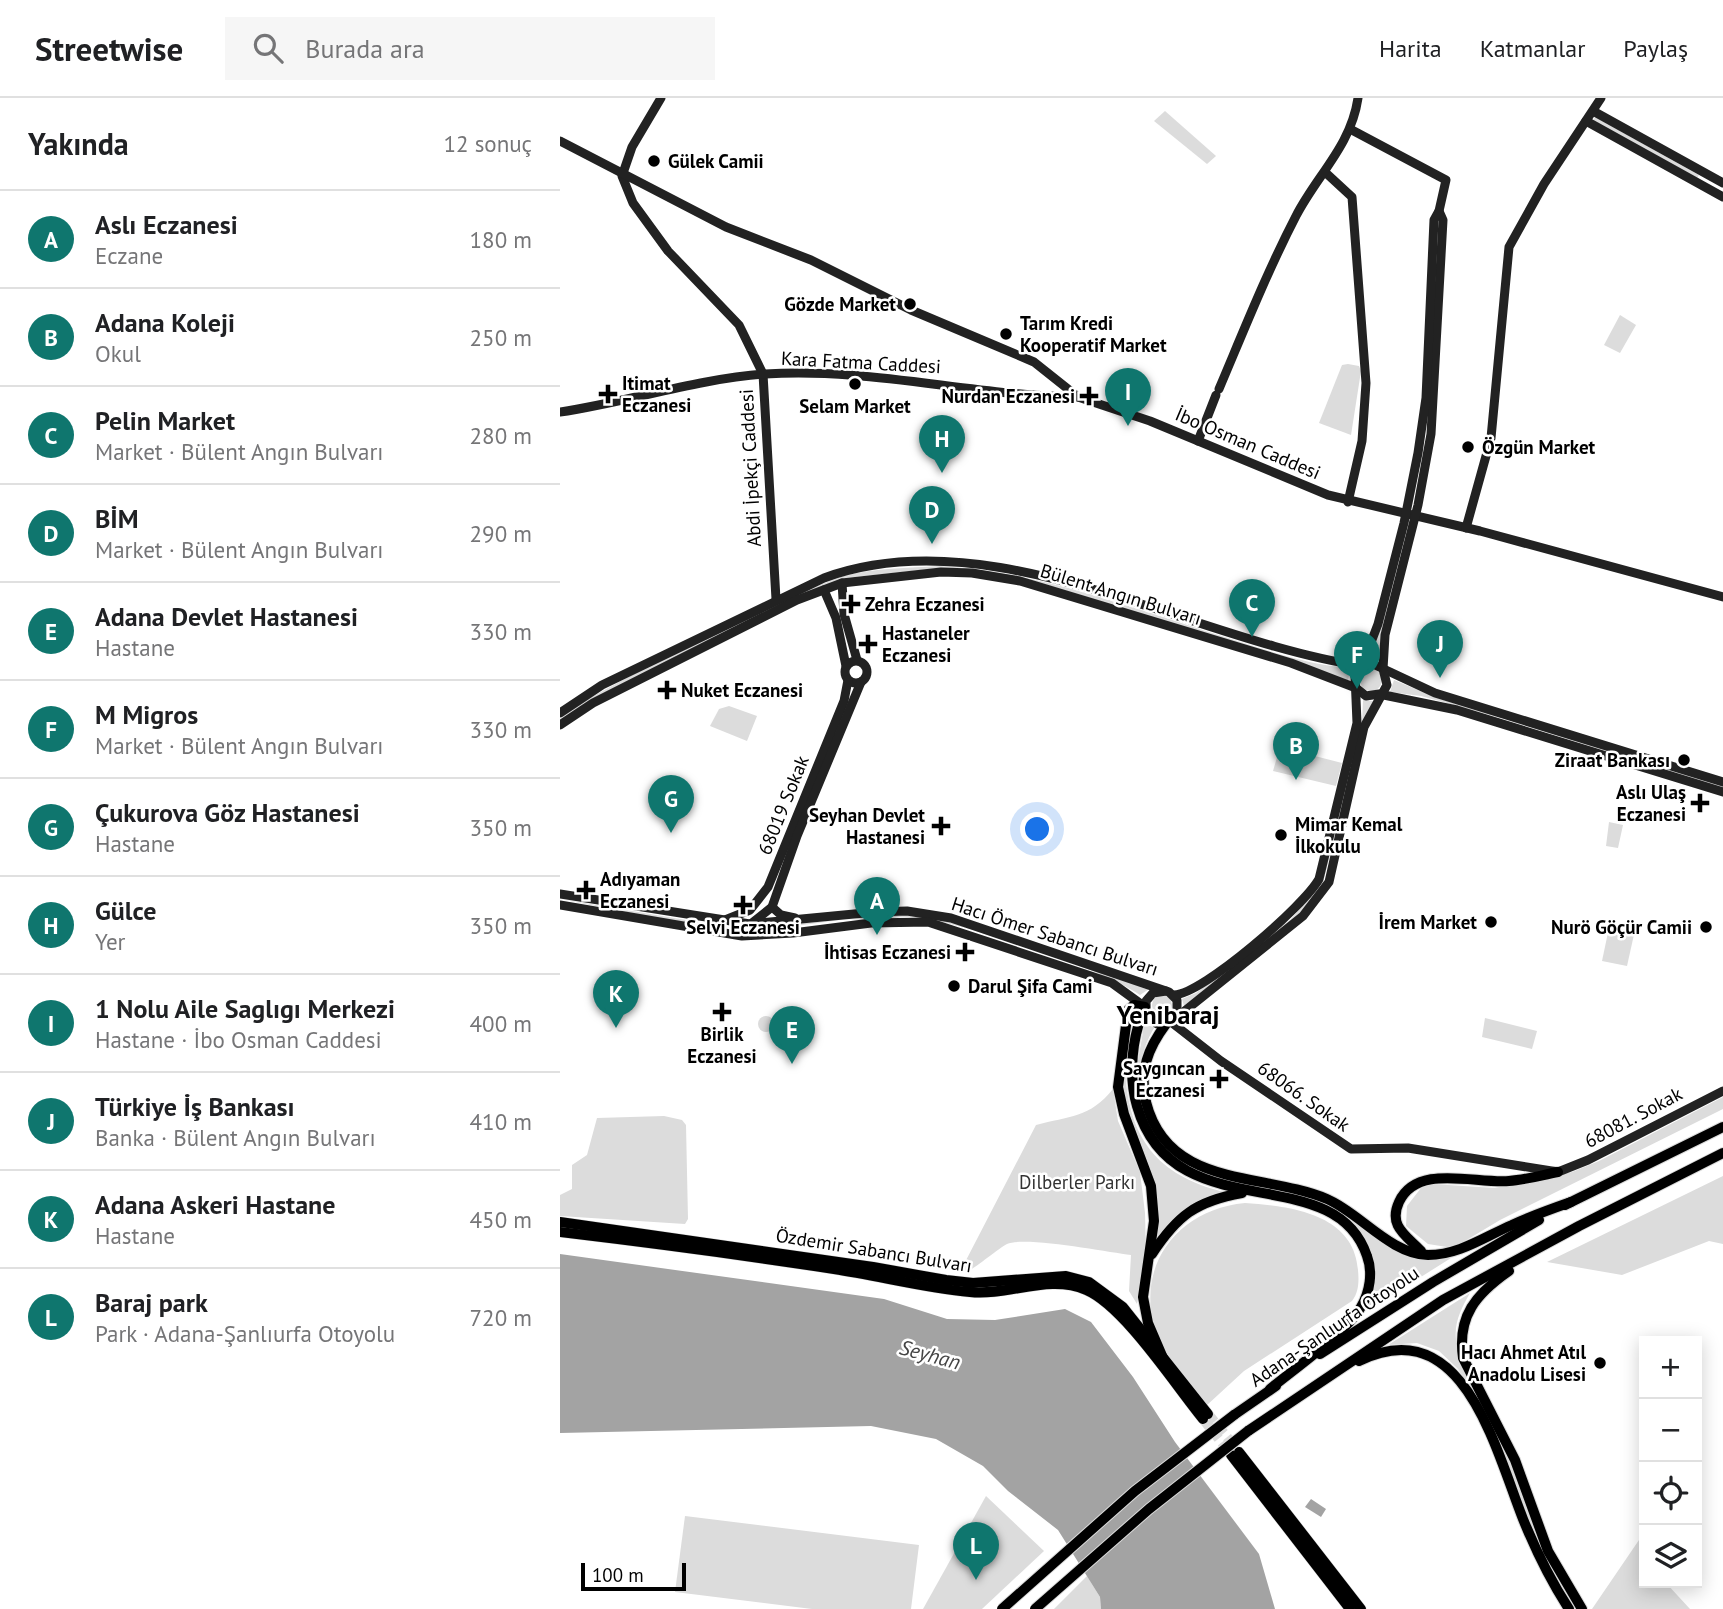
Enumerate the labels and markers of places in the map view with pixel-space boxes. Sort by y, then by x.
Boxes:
place label: Gülek Camii [668,149,764,173]
marker: Gülek Camii [646,153,662,169]
place label: Gözde Market [784,292,896,316]
marker: Gözde Market [902,296,918,312]
place label: Tarım Kredi Kooperatif Market [1020,311,1167,357]
marker: Tarım Kredi Kooperatif Market [998,326,1014,342]
pin: I [1105,368,1151,426]
place label: Itimat Eczanesi [622,371,691,417]
marker: Selam Market [847,376,863,392]
place label: Nurdan Eczanesi [942,384,1075,408]
marker: Itimat Eczanesi [600,386,616,402]
marker: Nurdan Eczanesi [1081,388,1097,404]
place label: Selam Market [799,394,911,418]
pin: H [919,415,965,473]
place label: Özgün Market [1482,435,1596,459]
marker: Özgün Market [1460,439,1476,455]
pin: D [909,486,955,544]
pin: C [1229,579,1275,637]
place label: Zehra Eczanesi [865,592,985,616]
marker: Zehra Eczanesi [843,596,859,612]
pin: J [1417,620,1463,678]
place label: Hastaneler Eczanesi [882,621,970,667]
pin: F [1334,631,1380,689]
marker: Hastaneler Eczanesi [860,636,876,652]
place label: Nuket Eczanesi [681,678,803,702]
marker: Nuket Eczanesi [659,682,675,698]
pin: B [1273,722,1319,780]
place label: Ziraat Bankası [1555,748,1670,772]
marker: Ziraat Bankası [1676,752,1692,768]
pin: G [648,775,694,833]
place label: Aslı Ulaş Eczanesi [1616,780,1686,826]
marker: Aslı Ulaş Eczanesi [1692,795,1708,811]
place label: Seyhan Devlet Hastanesi [809,803,925,849]
place label: Mimar Kemal İlkokulu [1295,812,1403,858]
marker: Seyhan Devlet Hastanesi [931,816,951,836]
marker: Mimar Kemal İlkokulu [1273,827,1289,843]
place label: Adıyaman Eczanesi [600,867,680,913]
pin: A [854,877,900,935]
marker: Adıyaman Eczanesi [578,882,594,898]
marker: Selvi Eczanesi [735,897,751,913]
place label: İrem Market [1378,910,1477,934]
marker: İrem Market [1483,914,1499,930]
place label: Selvi Eczanesi [686,915,800,939]
place label: Nurö Göçür Camii [1551,915,1692,939]
marker: Nurö Göçür Camii [1698,919,1714,935]
place label: İhtisas Eczanesi [824,940,951,964]
marker: İhtisas Eczanesi [957,944,973,960]
pin: K [593,970,639,1028]
place label: Darul Şifa Cami [968,974,1093,998]
marker: Darul Şifa Cami [946,978,962,994]
marker: Birlik Eczanesi [714,1004,730,1020]
pin: E [769,1006,815,1064]
place label: Birlik Eczanesi [687,1022,757,1068]
place label: Saygıncan Eczanesi [1123,1056,1205,1102]
marker: Saygıncan Eczanesi [1211,1071,1227,1087]
place label: Hacı Ahmet Atıl Anadolu Lisesi [1461,1340,1586,1386]
marker: Hacı Ahmet Atıl Anadolu Lisesi [1592,1355,1608,1371]
pin: L [953,1522,999,1580]

